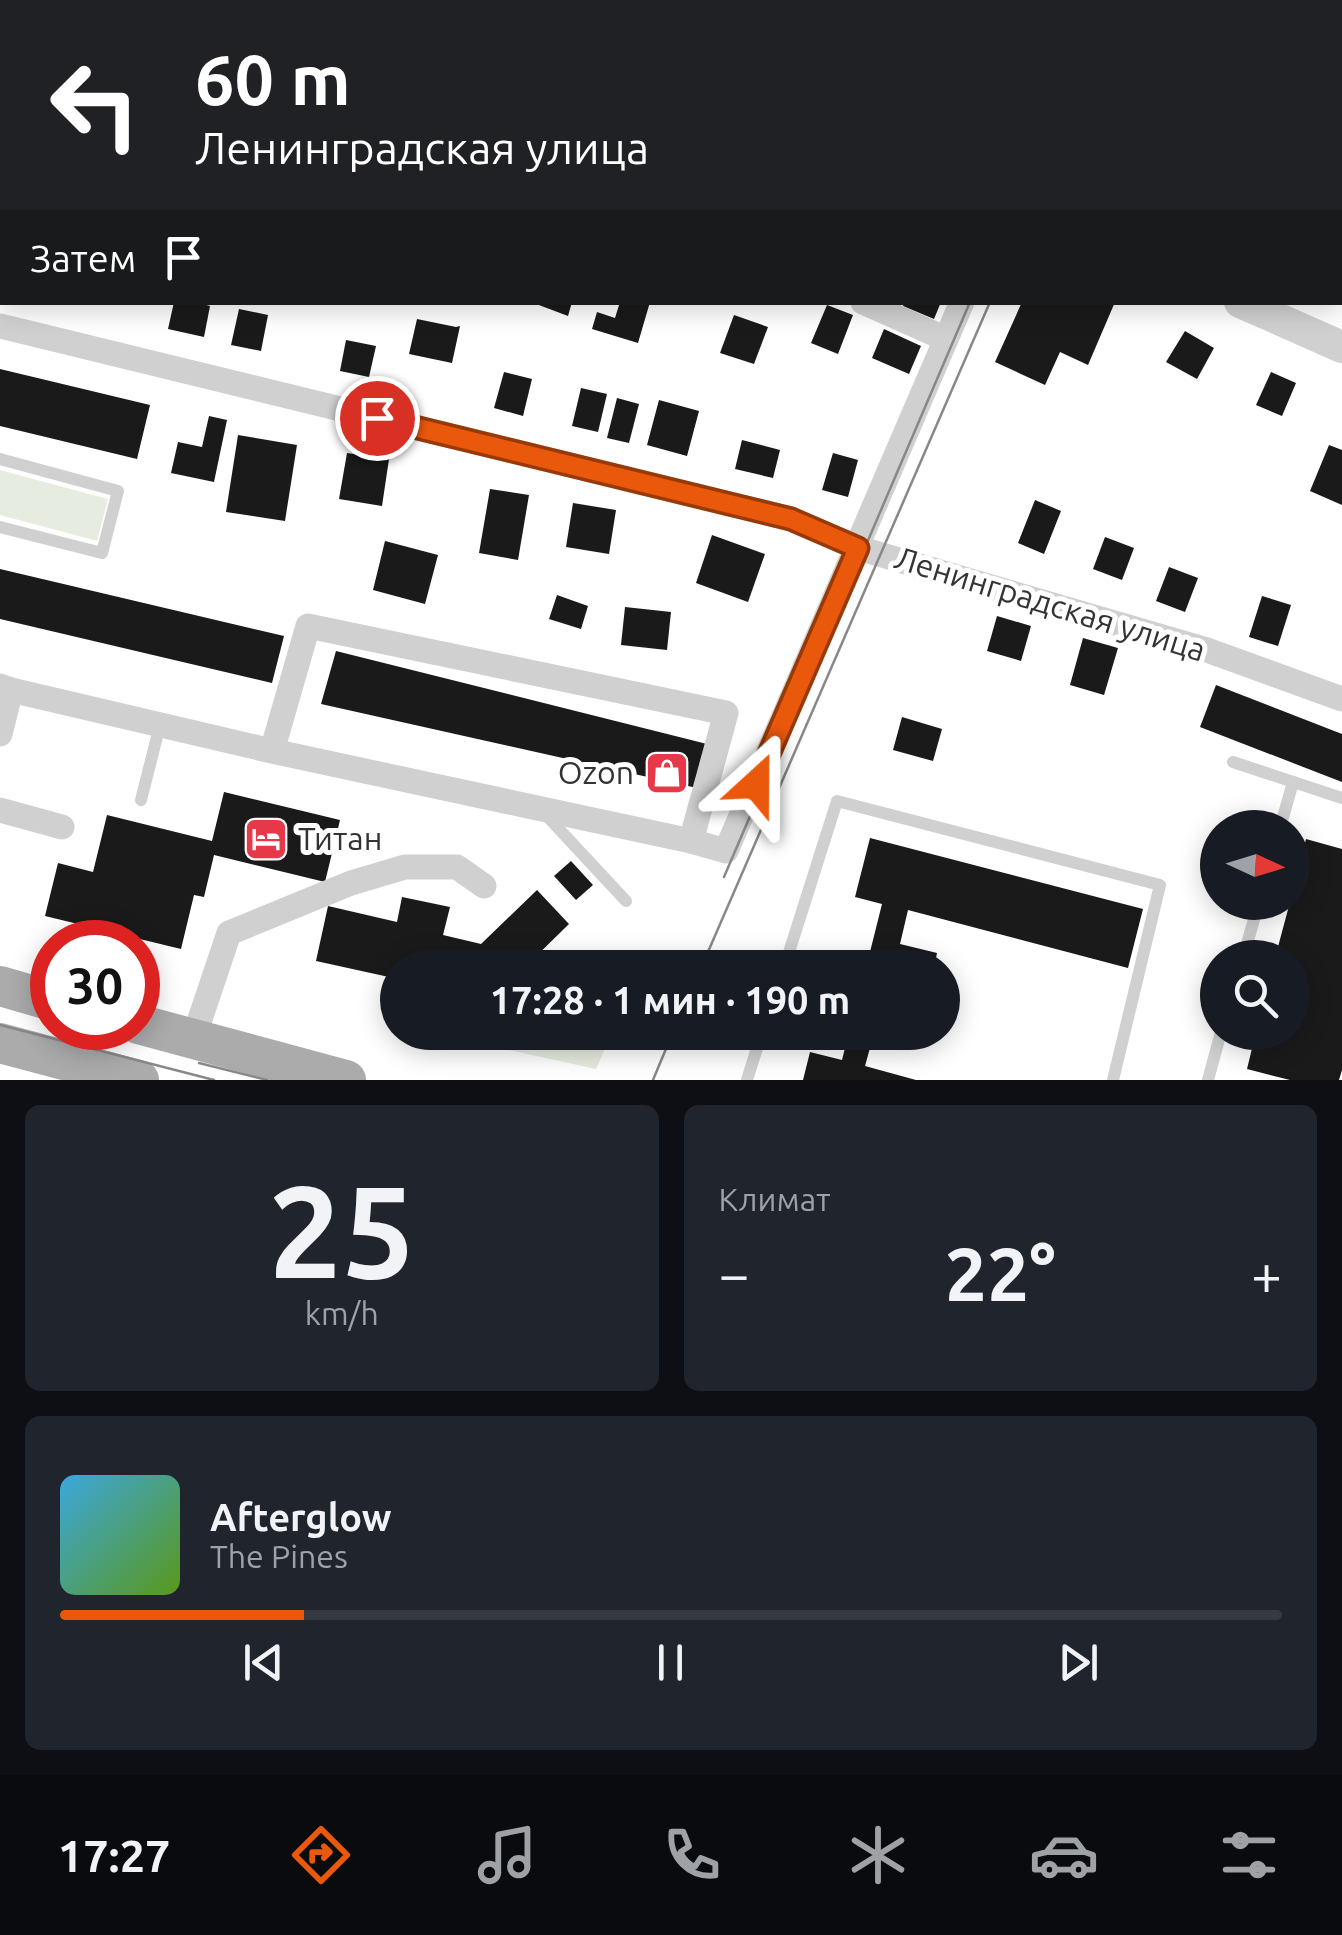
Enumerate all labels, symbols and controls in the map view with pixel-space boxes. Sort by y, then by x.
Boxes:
icon: left [30,40,160,170]
text: 60 m [195,40,351,118]
text: Ленинградская улица [195,122,649,173]
icon: arrive [156,230,211,285]
text: Затем [30,237,136,279]
pin [335,376,420,461]
icon: arrive [350,391,405,446]
street label: Ленинградская улица [891,539,1210,667]
position arrow [704,732,808,836]
shop icon: Ozon [644,750,690,796]
place label: Ozon [558,754,634,790]
north arrow [1200,810,1310,920]
map controls [1200,810,1310,1050]
hotel icon: Титан [243,816,289,862]
place label: Титан [298,820,382,856]
speed limit sign: 30 [30,920,160,1050]
button: search [1200,940,1310,1050]
text: 17:28 · 1 мин · 190 m [490,979,850,1021]
text: 25 [268,1157,415,1303]
text: Климат [719,1181,830,1217]
text: 22° [945,1231,1056,1315]
text: − [719,1243,750,1304]
text: + [1251,1243,1282,1304]
text: km/h [305,1295,379,1331]
text: Afterglow [210,1496,392,1538]
text: The Pines [210,1538,348,1574]
icon: previous [236,1635,291,1690]
icon: pause [643,1635,698,1690]
icon: next [1051,1635,1106,1690]
icon: directions [286,1820,356,1890]
icon: music [472,1820,542,1890]
icon: phone [657,1820,727,1890]
icon: climate [843,1820,913,1890]
icon: car [1029,1820,1099,1890]
icon: filters [1214,1820,1284,1890]
text: 17:27 [58,1830,170,1881]

